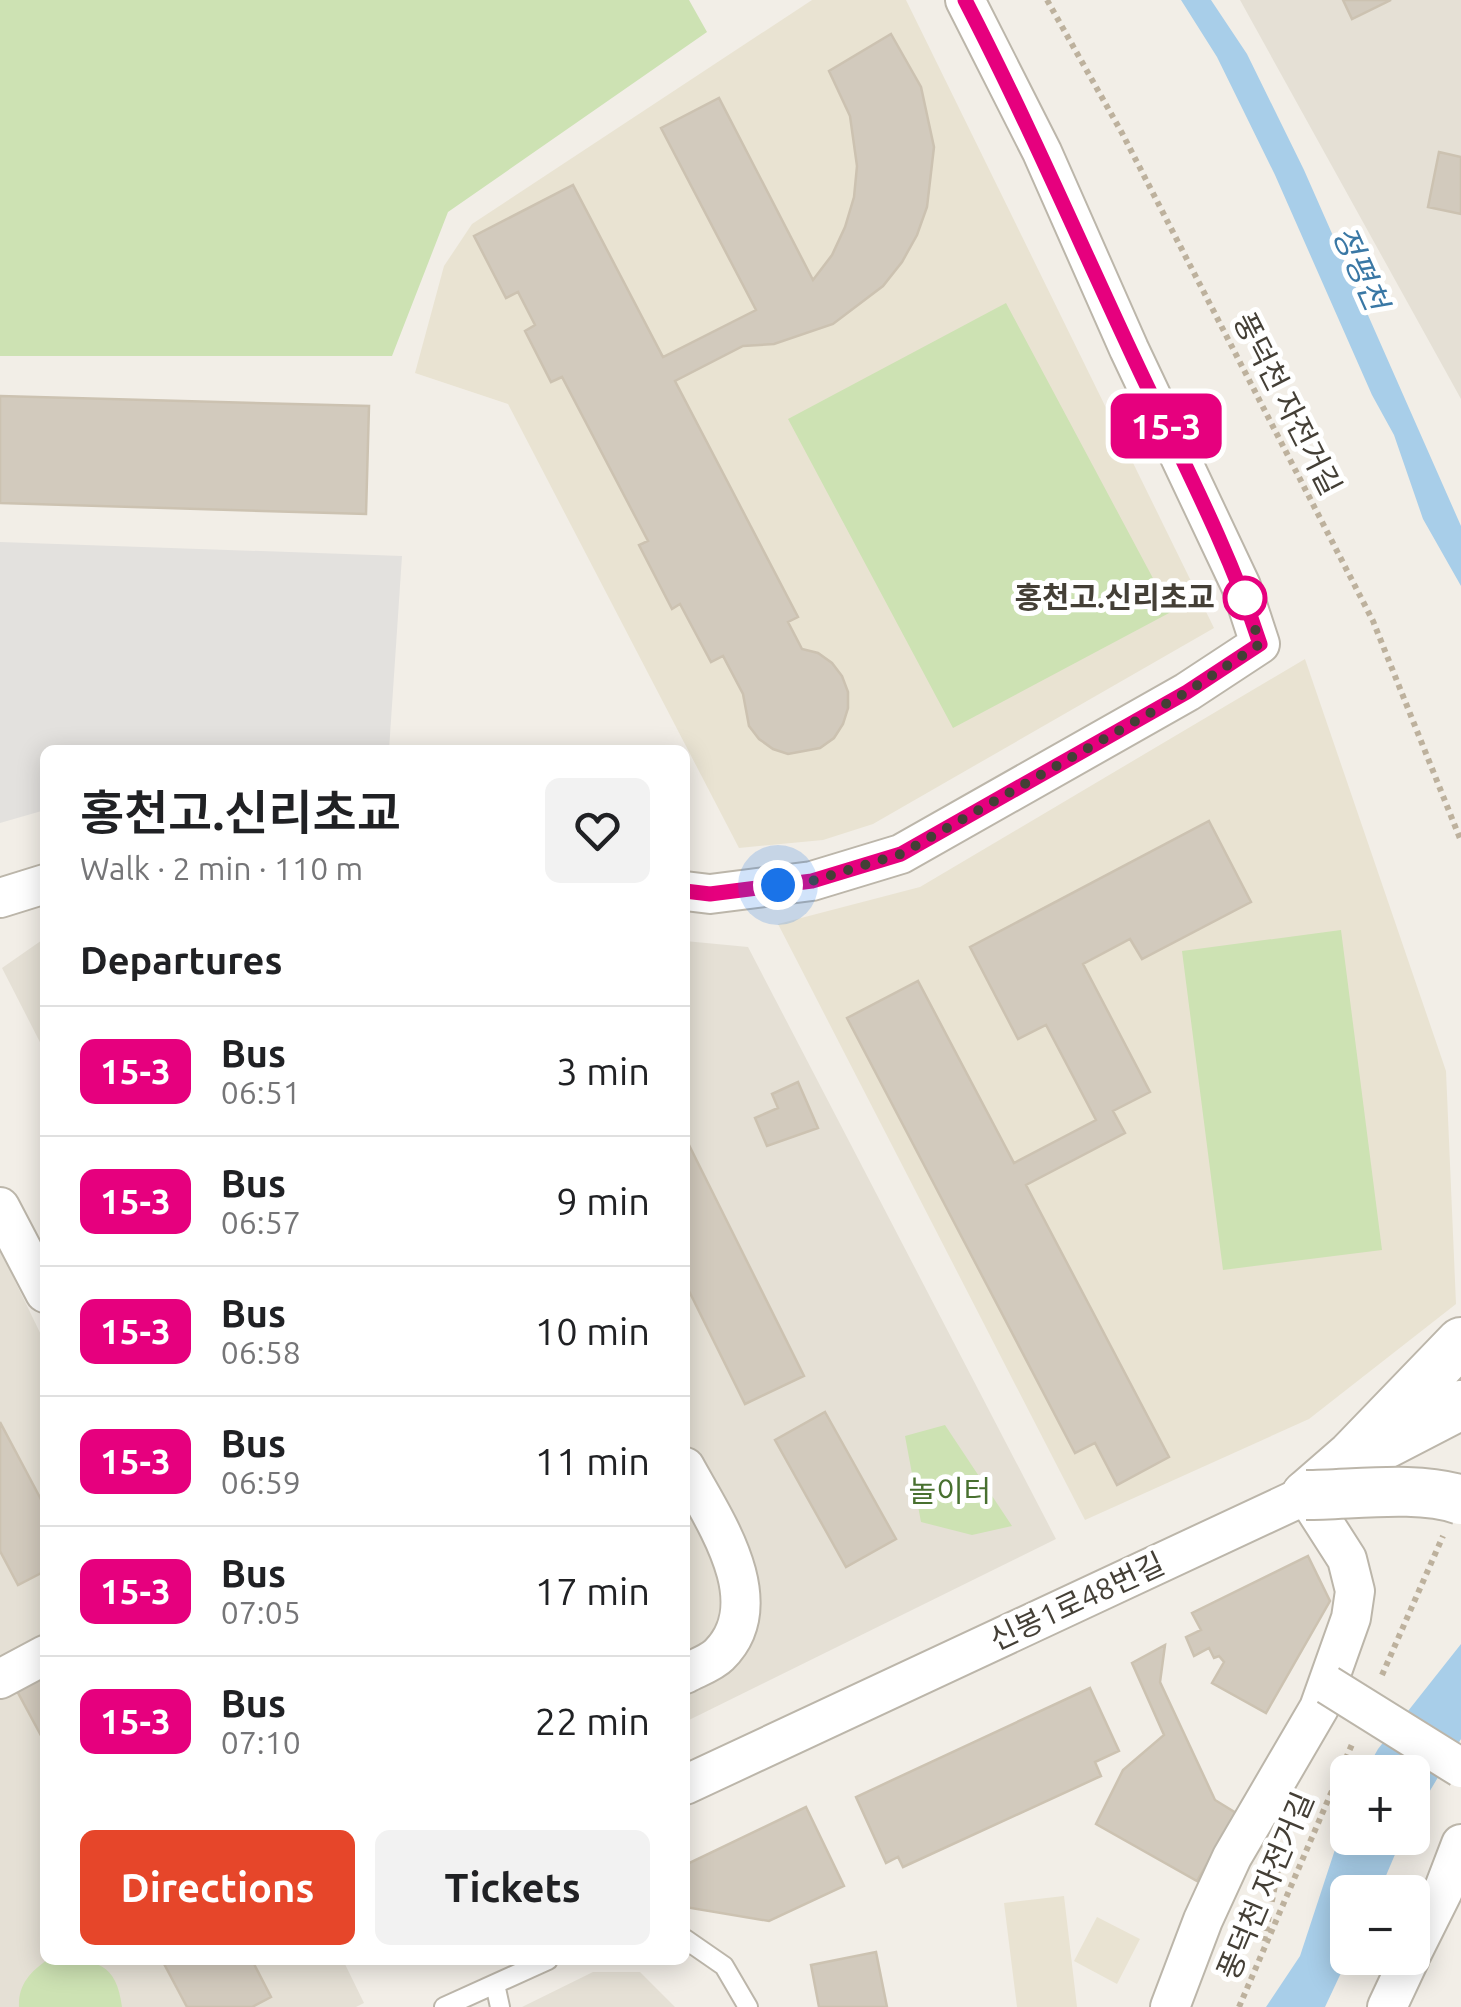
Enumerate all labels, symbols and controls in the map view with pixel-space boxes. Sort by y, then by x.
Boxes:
water label: 정평천 [1327,220,1397,319]
street label: 풍덕천 자전거길 [1227,307,1348,500]
line badge: 15-3 [1096,394,1236,458]
text: 15-3 [1131,406,1201,446]
marker: 홍천고.신리초교 [1224,577,1266,619]
place label: 홍천고.신리초교 [1014,580,1215,614]
button: heart [545,778,650,883]
text: 홍천고.신리초교 [80,785,401,839]
text: Walk · 2 min · 110 m [80,850,363,886]
your location [753,860,803,910]
text: Departures [80,939,282,981]
text: Bus [221,1032,286,1074]
text: 3 min [556,1050,650,1092]
text: 15-3 [100,1051,171,1091]
text: 06:51 [221,1074,301,1110]
text: Bus [221,1162,286,1204]
text: 9 min [556,1180,650,1222]
text: 15-3 [100,1181,171,1221]
text: 06:57 [221,1204,301,1240]
text: Bus [221,1292,286,1334]
text: 10 min [535,1310,650,1352]
text: 15-3 [100,1311,171,1351]
text: 06:58 [221,1334,301,1370]
text: Bus [221,1422,286,1464]
text: 11 min [535,1440,650,1482]
text: 15-3 [100,1441,171,1481]
text: 06:59 [221,1464,301,1500]
park label: 놀이터 [909,1474,991,1508]
street label: 신봉1로48번길 [984,1546,1169,1656]
text: Bus [221,1552,286,1594]
text: 17 min [535,1570,650,1612]
text: 15-3 [100,1571,171,1611]
text: 07:05 [221,1594,301,1630]
text: Bus [221,1682,286,1724]
text: 22 min [535,1700,650,1742]
text: 15-3 [100,1701,171,1741]
text: 07:10 [221,1724,301,1760]
map controls [1330,1755,1430,1975]
button: + [1330,1755,1430,1855]
street label: 풍덕천 자전거길 [1210,1787,1320,1984]
button: Directions [80,1830,355,1945]
button: Tickets [375,1830,650,1945]
button: − [1330,1875,1430,1975]

